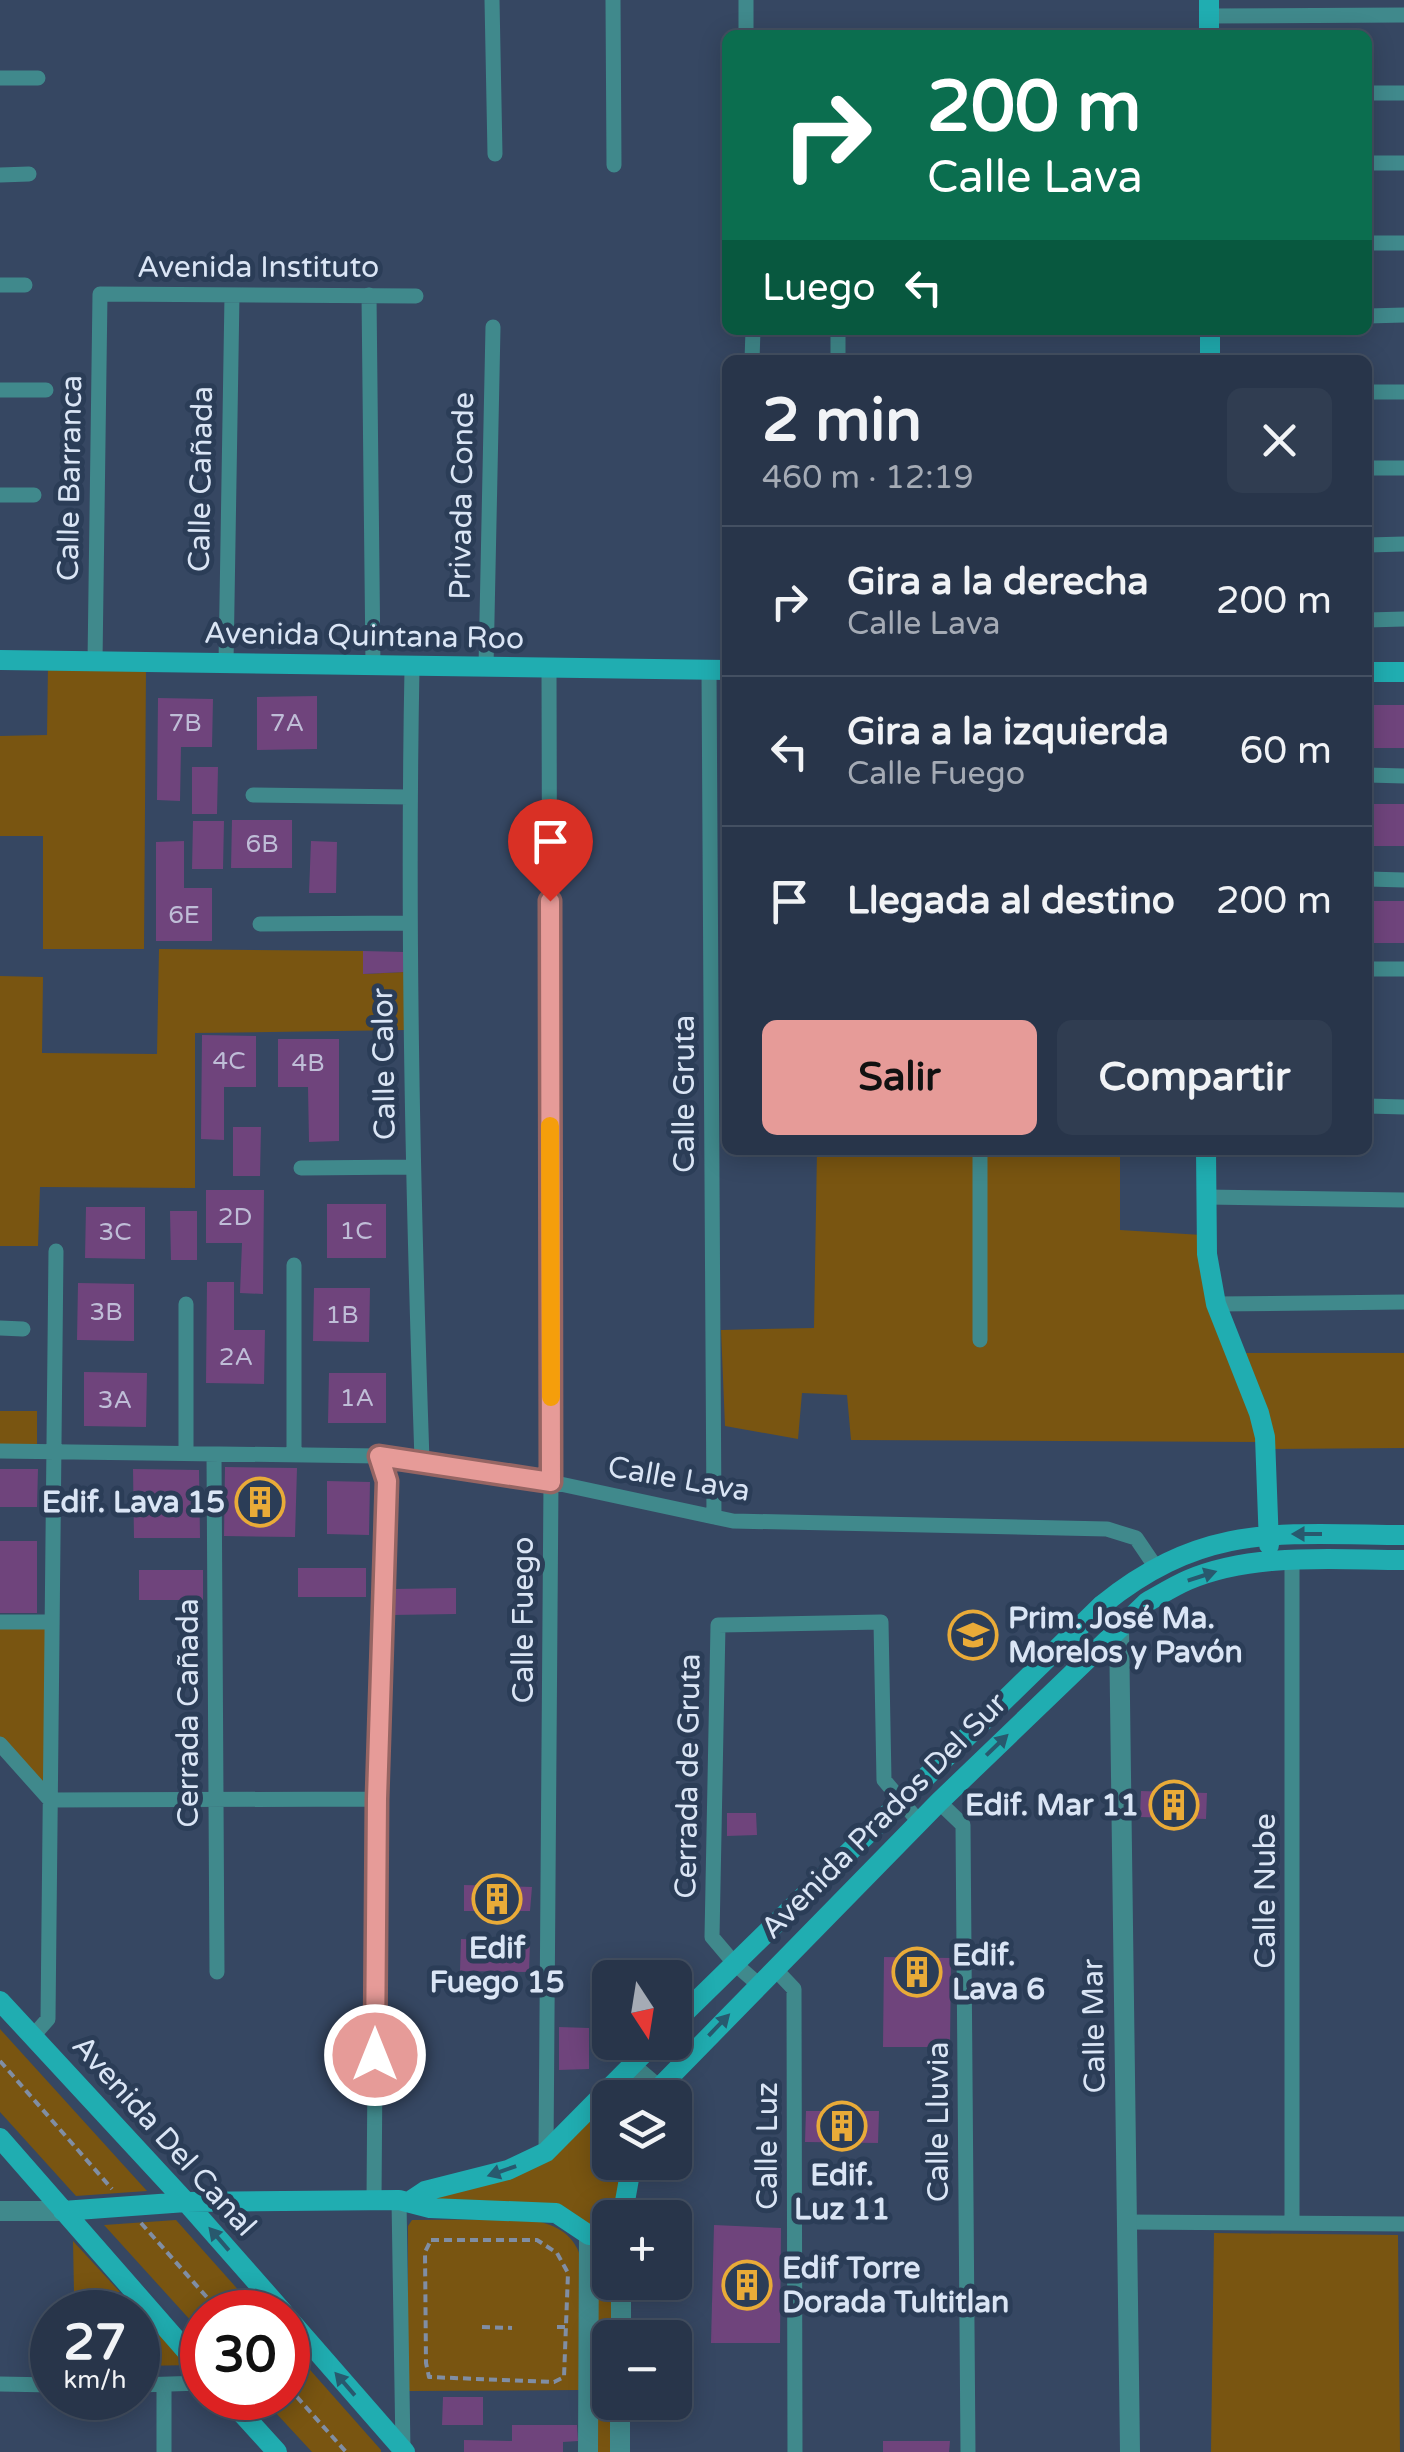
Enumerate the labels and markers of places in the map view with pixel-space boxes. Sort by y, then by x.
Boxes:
pin [508,799,593,902]
building icon: Edif. Lava 15 [234,1476,286,1528]
place label: Edif. Lava 15 [42,1484,225,1521]
place label: Prim. José Ma. Morelos y Pavón [1008,1600,1243,1671]
school or university icon: Prim. José Ma. Morelos y Pavón [947,1609,999,1661]
building icon: Edif. Mar 11 [1148,1779,1200,1831]
place label: Edif. Mar 11 [965,1787,1139,1824]
building icon: Edif Fuego 15 [471,1873,523,1925]
place label: Edif Fuego 15 [429,1930,565,2001]
place label: Edif. Lava 6 [952,1937,1045,2008]
building icon: Edif. Lava 6 [891,1946,943,1998]
building icon: Edif. Luz 11 [816,2100,868,2152]
place label: Edif. Luz 11 [794,2157,890,2228]
place label: Edif Torre Dorada Tultitlan [782,2250,1009,2321]
building icon: Edif Torre Dorada Tultitlan [721,2259,773,2311]

